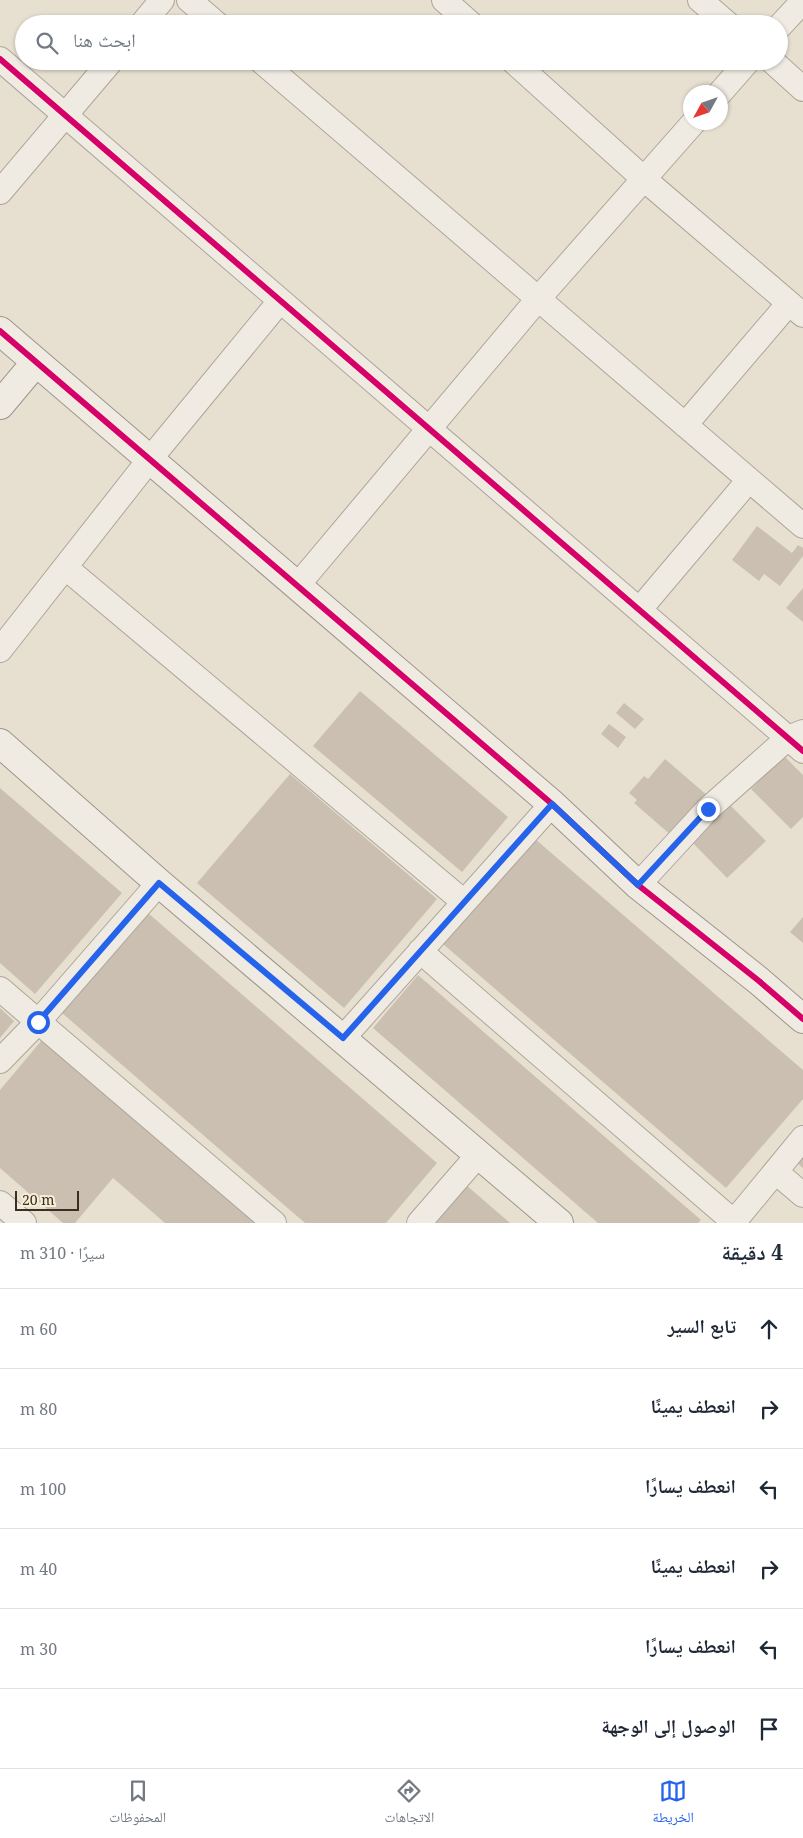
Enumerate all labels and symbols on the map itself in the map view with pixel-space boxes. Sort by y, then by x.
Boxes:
north arrow [683,85,728,130]
route end [697,798,720,821]
route start [27,1011,50,1034]
scale bar [15,1188,79,1211]

